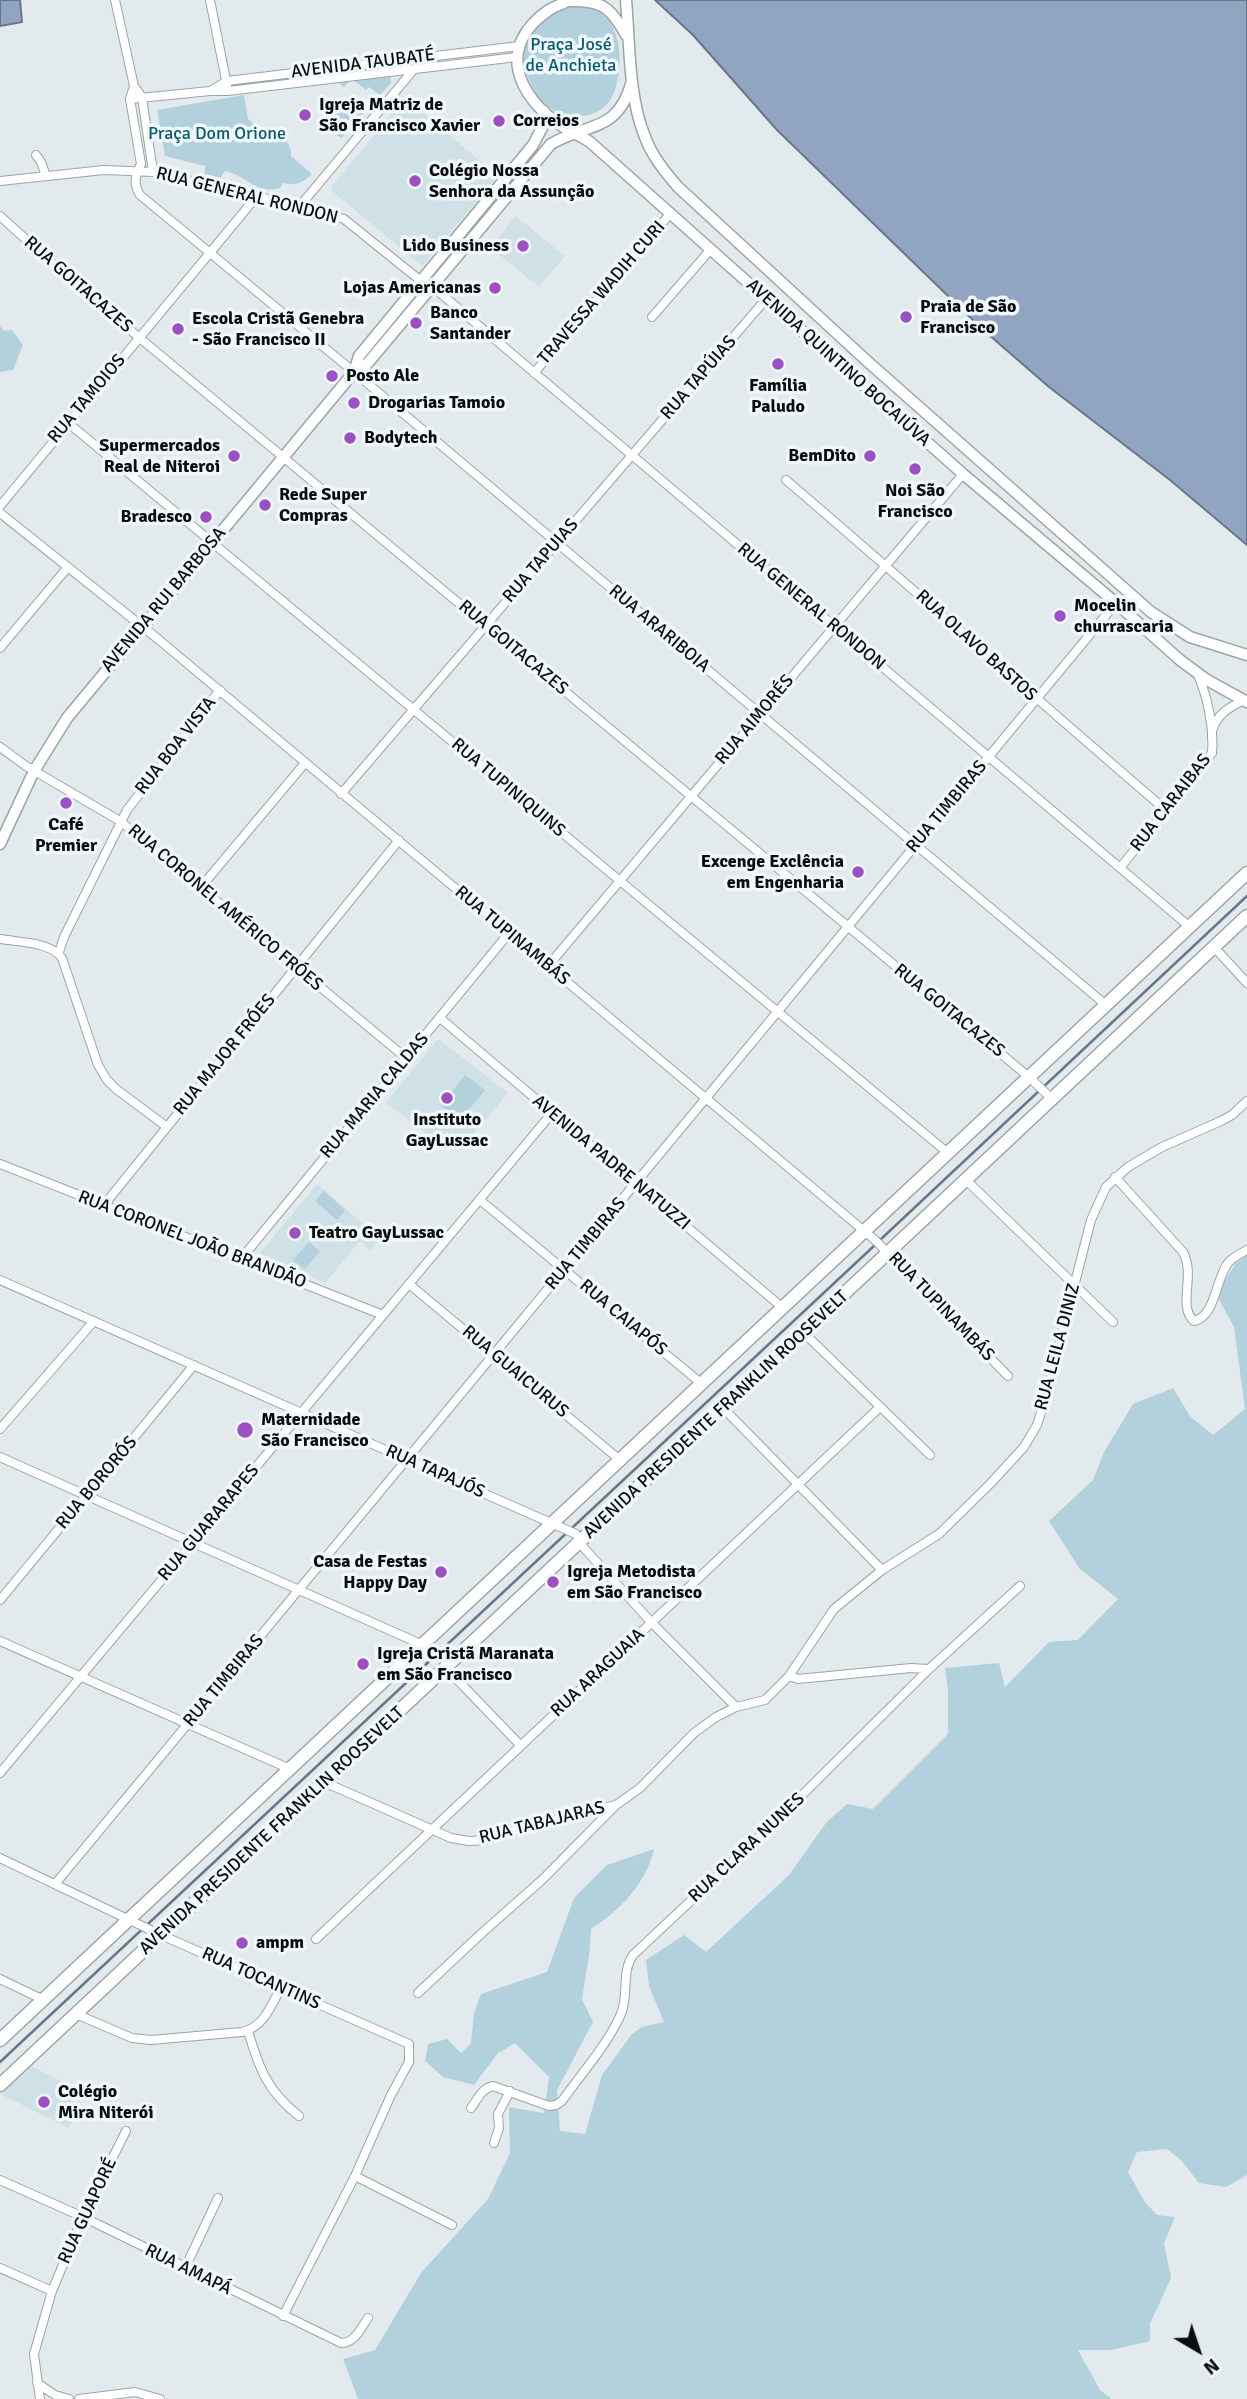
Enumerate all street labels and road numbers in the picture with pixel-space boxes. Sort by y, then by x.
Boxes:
street label: AVENIDA TAUBATÉ [290,44,436,84]
street label: RUA GENERAL RONDON [154,163,340,229]
street label: TRAVESSA WADIH CURI [534,217,670,369]
street label: RUA GOITACAZES [19,232,137,338]
street label: AVENIDA QUINTINO BOCAIÚVA [742,275,934,451]
street label: RUA TAPÚIAS [657,331,741,425]
street label: RUA TAMOIOS [44,350,130,448]
street label: RUA TAPUIAS [499,514,583,608]
street label: AVENIDA RUI BARBOSA [97,523,231,677]
street label: RUA GENERAL RONDON [733,539,889,675]
street label: RUA ARARIBOIA [604,581,714,677]
street label: RUA OLAVO BASTOS [911,586,1041,706]
street label: RUA GOITACAZES [454,596,572,700]
street label: RUA AIMORÉS [711,671,799,769]
street label: RUA BOA VISTA [131,693,221,799]
street label: RUA TUPINIQUINS [447,734,569,842]
street label: RUA CARAIBAS [1126,750,1216,856]
street label: RUA TIMBIRAS [902,756,992,858]
street label: RUA CORONEL AMÉRICO FRÓES [123,820,327,996]
street label: RUA TUPINAMBÁS [450,882,574,990]
street label: RUA GOITACAZES [889,960,1009,1062]
street label: RUA MAJOR FRÓES [170,990,280,1120]
street label: RUA MARIA CALDAS [316,1029,434,1163]
street label: AVENIDA PADRE NATUZZI [528,1091,694,1235]
street label: RUA CORONEL JOÃO BRANDÃO [75,1186,309,1294]
street label: RUA TIMBIRAS [541,1193,631,1295]
street label: RUA TUPINAMBÁS [883,1248,999,1366]
street label: RUA CAIAPÓS [575,1275,671,1361]
street label: RUA LEILA DINIZ [1031,1281,1085,1413]
street label: AVENIDA PRESIDENTE FRANKLIN ROOSEVELT [579,1286,853,1544]
street label: RUA GUAICURUS [457,1321,573,1423]
street label: RUA BORORÓS [52,1432,142,1534]
street label: RUA TAPAJÓS [382,1441,488,1503]
street label: RUA GUARARAPES [154,1460,264,1586]
street label: RUA ARAGUAIA [547,1624,649,1722]
street label: RUA TIMBIRAS [179,1630,269,1732]
street label: AVENIDA PRESIDENTE FRANKLIN ROOSEVELT [135,1702,409,1960]
street label: RUA CLARA NUNES [684,1789,810,1907]
street label: RUA TABAJARAS [477,1797,607,1849]
street label: RUA TOCANTINS [198,1943,324,2015]
street label: RUA GUAPORÉ [54,2155,122,2267]
street label: RUA AMAPÁ [141,2240,235,2300]

